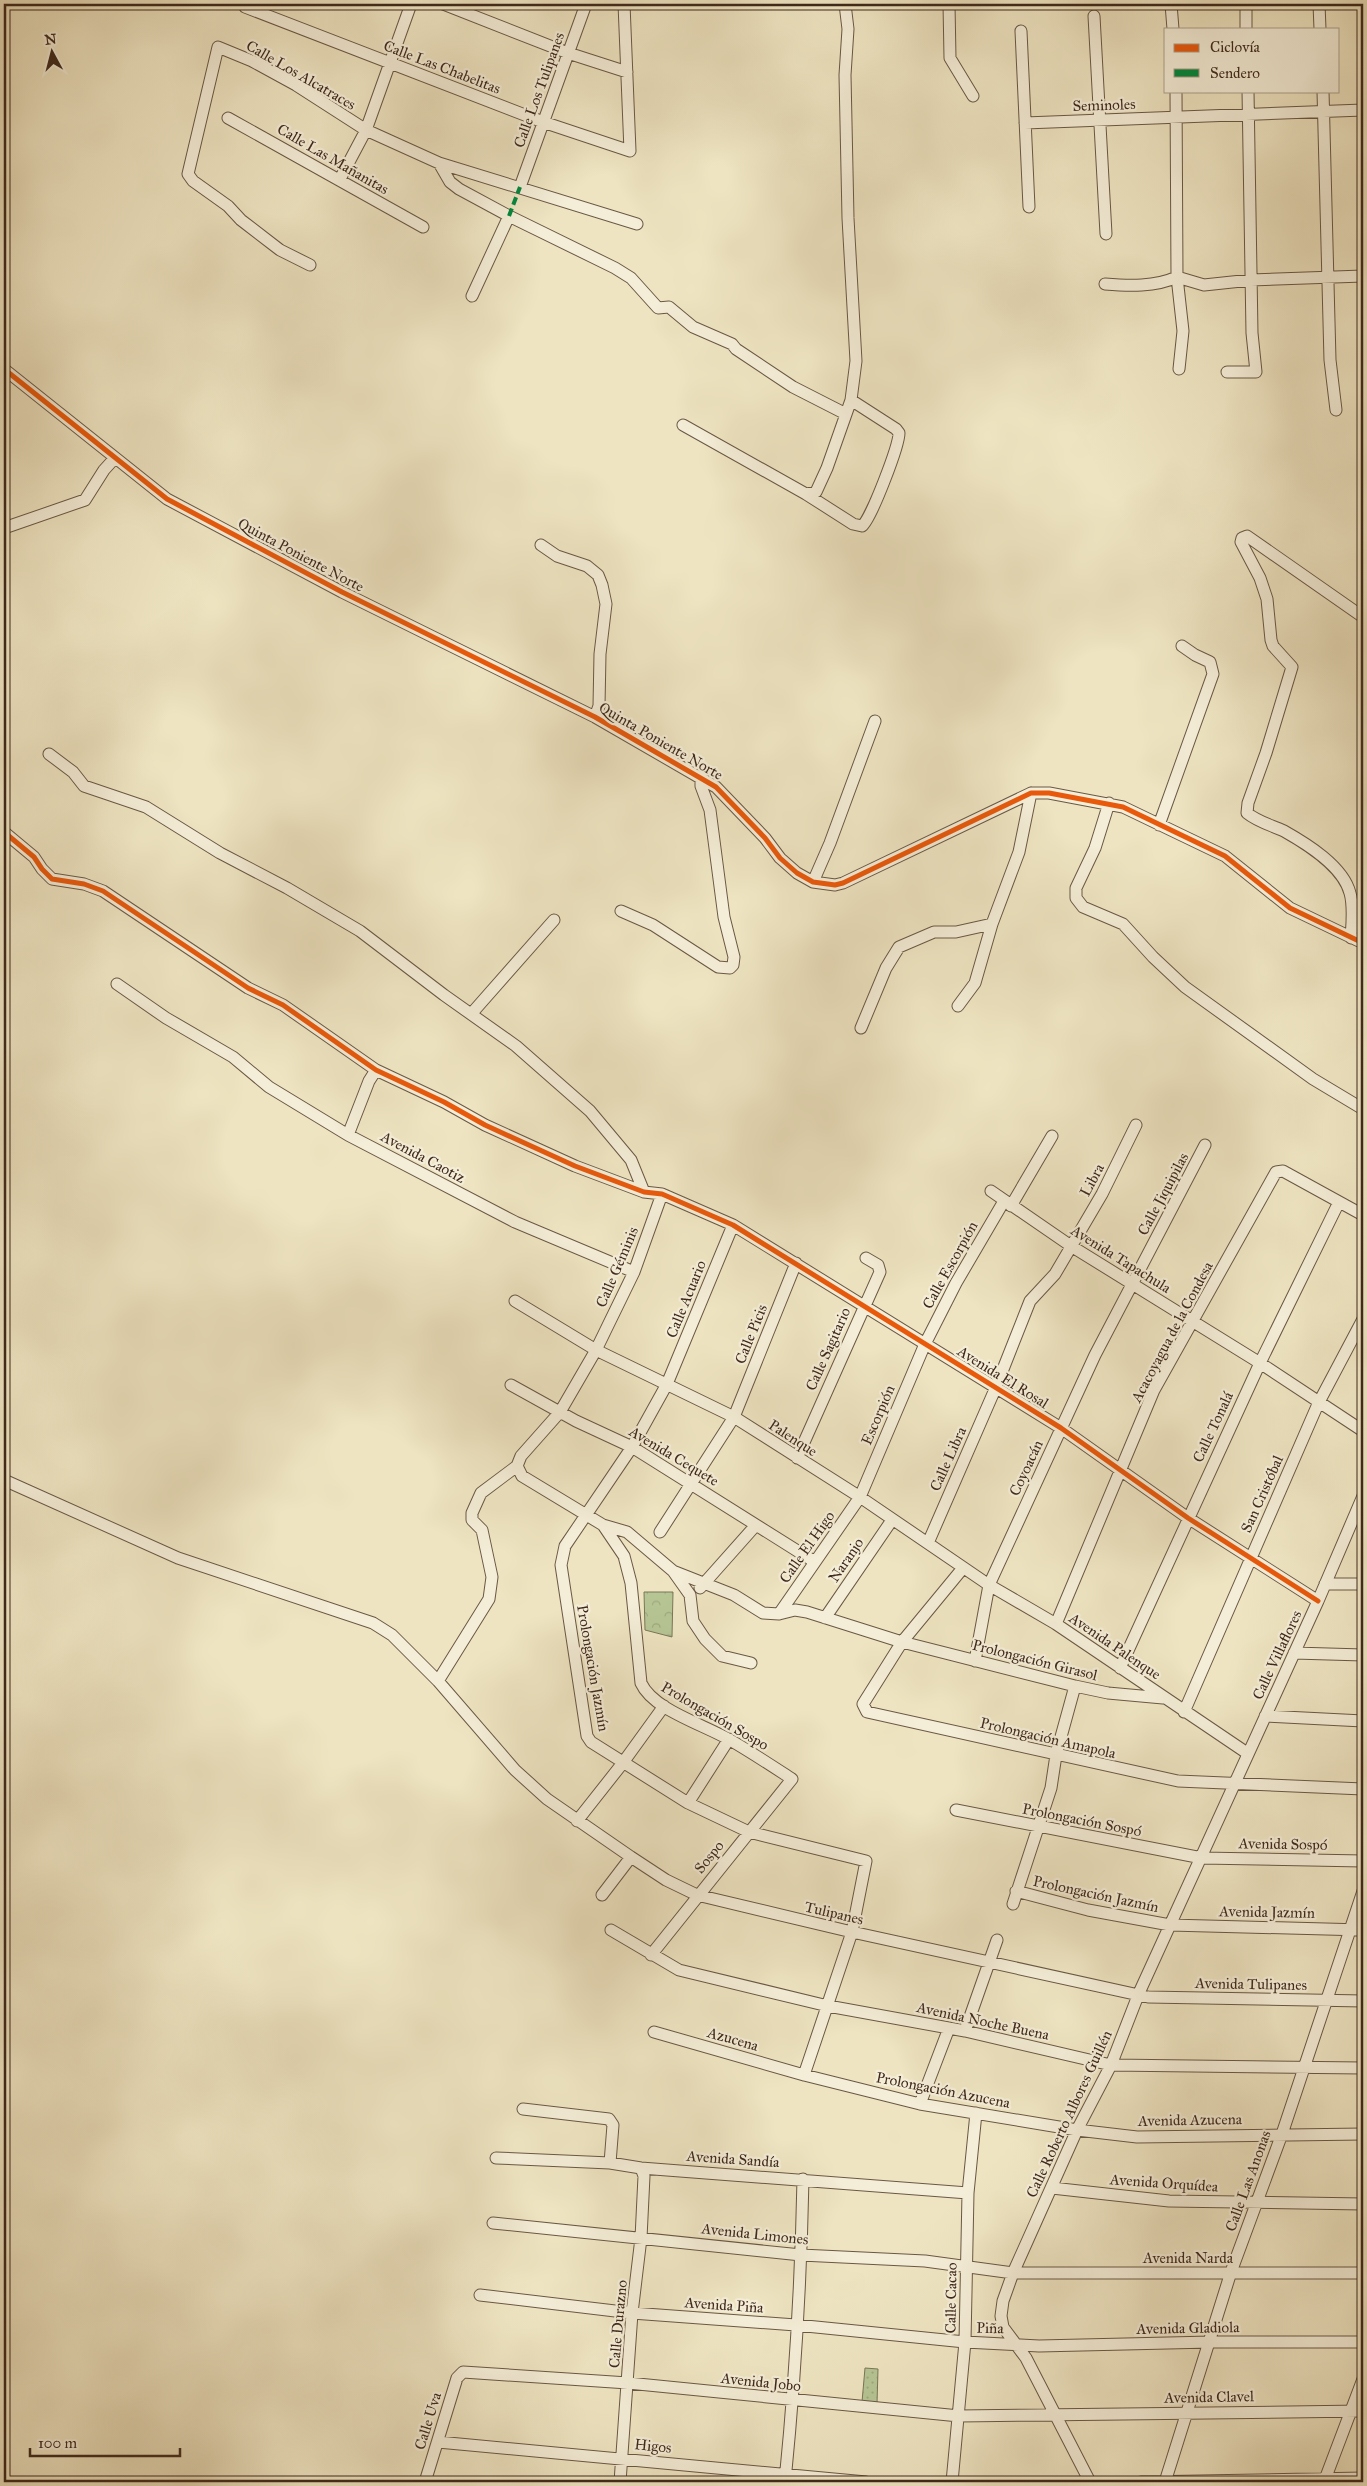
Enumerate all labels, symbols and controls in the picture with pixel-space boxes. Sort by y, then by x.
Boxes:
north arrow [28,28,78,78]
legend [1164,28,1340,92]
text: N [44,30,58,49]
street label: Calle Los Tulipanes [510,30,568,150]
street label: Calle Los Alcatraces [243,36,359,114]
street label: Calle Las Chabelitas [381,36,503,98]
text: Ciclovía [1210,38,1261,56]
text: Sendero [1210,64,1260,82]
street label: Seminoles [1072,95,1136,115]
street label: Calle Las Mañanitas [274,120,392,198]
street label: Quinta Poniente Norte [235,514,367,596]
street label: Quinta Poniente Norte [596,698,726,784]
street label: Avenida Caotiz [377,1127,468,1187]
street label: Calle Jiquipilas [1134,1150,1193,1239]
street label: Libra [1076,1160,1108,1199]
street label: Calle Escorpión [919,1218,981,1312]
street label: Avenida Tapachula [1067,1220,1175,1297]
street label: Calle Géminis [592,1224,642,1310]
street label: Calle Acuario [662,1257,710,1340]
street label: Acacoyagua de la Condesa [1127,1258,1217,1406]
street label: Calle Picis [731,1302,771,1366]
street label: Calle Sagitario [802,1304,854,1393]
street label: Avenida El Rosal [953,1341,1053,1413]
street label: Escorpión [857,1382,899,1448]
street label: Calle Tonalá [1189,1388,1237,1465]
street label: Palenque [765,1416,821,1461]
street label: Avenida Cequete [624,1422,722,1491]
street label: Calle Libra [926,1423,970,1494]
street label: Coyoacán [1005,1437,1047,1499]
street label: San Cristóbal [1237,1452,1287,1535]
street label: Calle El Higo [776,1507,839,1587]
street label: Naranjo [825,1534,868,1586]
street label: Prolongación Jazmín [572,1603,613,1733]
street label: Calle Villaflores [1248,1607,1306,1703]
street label: Avenida Palenque [1064,1608,1164,1684]
street label: Prolongación Girasol [971,1636,1100,1684]
street label: Prolongación Sospo [658,1678,772,1754]
street label: Prolongación Amapola [978,1714,1118,1763]
street label: Prolongación Sospó [1021,1800,1143,1840]
street label: Avenida Sospó [1237,1834,1328,1854]
street label: Sospo [690,1837,728,1877]
street label: Prolongación Jazmín [1031,1872,1160,1917]
street label: Tulipanes [803,1897,865,1929]
street label: Avenida Jazmín [1218,1902,1315,1923]
street label: Avenida Tulipanes [1194,1974,1307,1994]
street label: Avenida Noche Buena [914,1998,1051,2044]
street label: Azucena [705,2023,761,2055]
street label: Calle Roberto Albores Guillén [1022,2027,1116,2201]
street label: Prolongación Azucena [874,2068,1012,2112]
street label: Avenida Azucena [1137,2110,1243,2130]
street label: Calle Las Anonas [1221,2128,1275,2234]
street label: Avenida Sandía [685,2147,781,2171]
street label: Avenida Orquídea [1108,2170,1219,2197]
street label: Avenida Limones [700,2219,809,2249]
street label: Avenida Narda [1142,2249,1234,2267]
street label: Calle Cacao [941,2262,961,2334]
street label: Calle Durazno [605,2279,631,2369]
street label: Avenida Piña [683,2293,765,2317]
street label: Avenida Gladiola [1135,2318,1240,2338]
street label: Piña [976,2319,1004,2337]
street label: Avenida Jobo [719,2369,802,2396]
street label: Avenida Clavel [1163,2387,1255,2407]
street label: Calle Uva [411,2389,445,2452]
scale bar [30,2426,180,2458]
text: 100 m [38,2434,78,2452]
street label: Higos [634,2435,672,2457]

